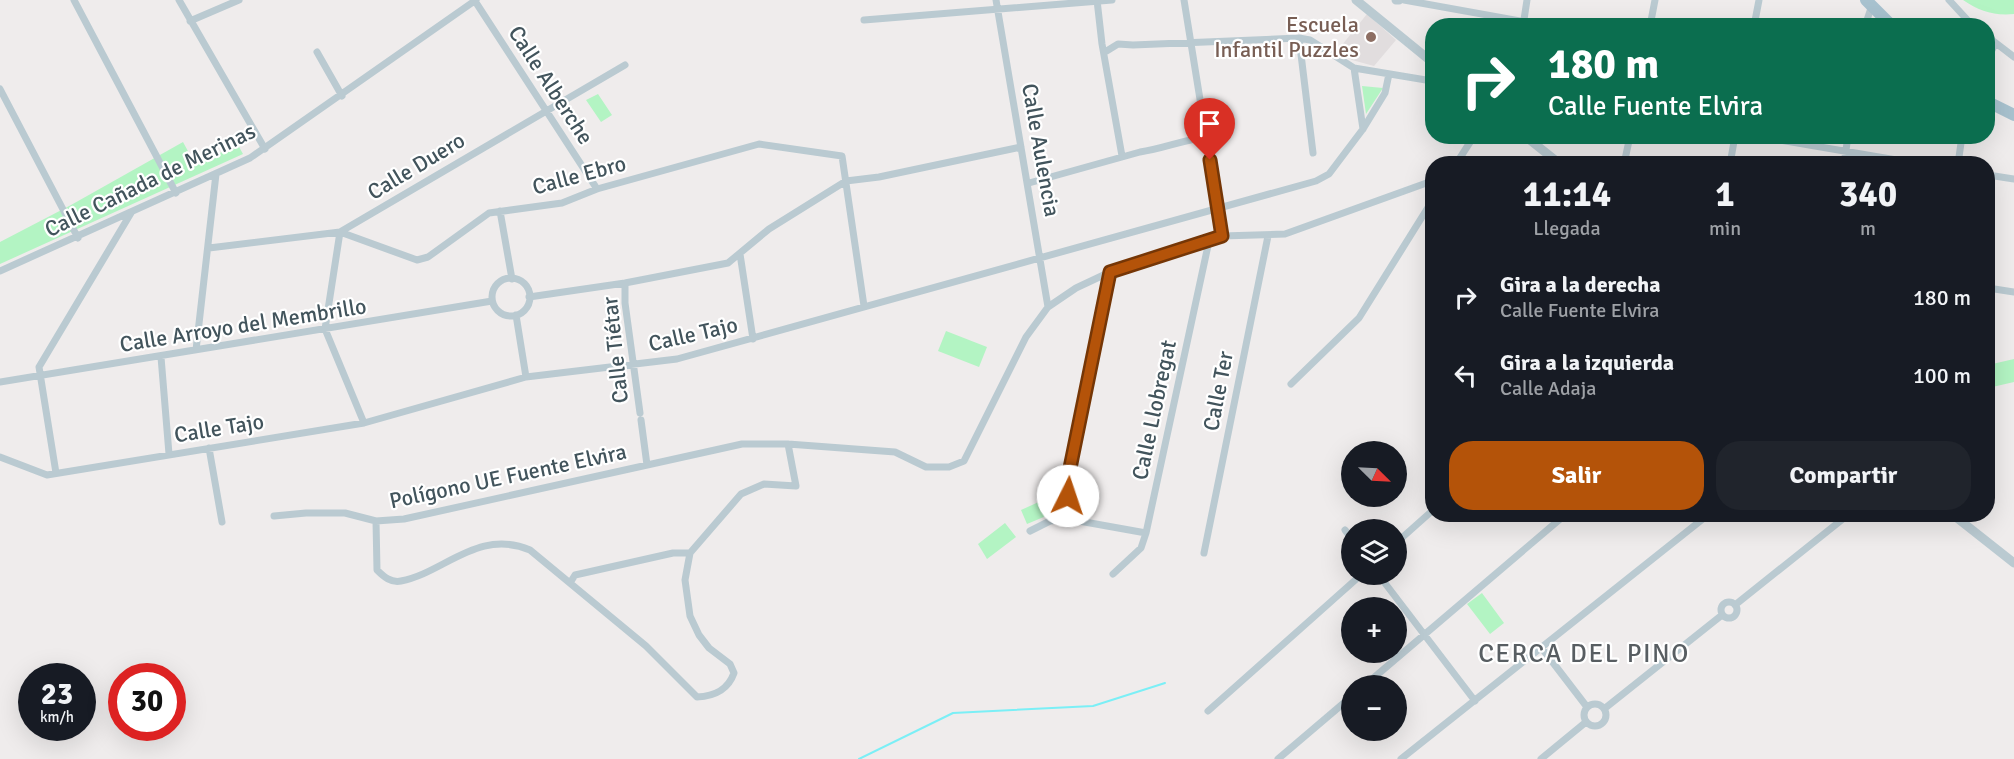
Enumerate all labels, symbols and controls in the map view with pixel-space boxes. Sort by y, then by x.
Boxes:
place label: Escuela Infantil Puzzles [1214,11,1359,63]
street label: Calle Alberche [503,21,599,149]
marker: Escuela Infantil Puzzles [1364,30,1378,44]
text: 180 m [1548,39,1659,90]
icon: right [1449,42,1527,120]
street label: Calle Aulencia [1016,81,1066,219]
text: Calle Fuente Elvira [1548,90,1763,123]
pin [1184,98,1235,160]
icon: arrive [1193,107,1226,140]
street label: Calle Cañada de Merinas [40,117,260,243]
street label: Calle Duero [362,126,470,206]
street label: Calle Ebro [529,150,629,200]
text: 11:14 [1523,172,1611,217]
text: 1 [1715,172,1735,217]
text: 340 [1839,172,1897,217]
text: Llegada [1533,216,1601,241]
text: min [1709,216,1741,241]
text: m [1860,216,1876,241]
text: Gira a la derecha [1500,271,1661,298]
icon: right [1449,281,1482,314]
text: 180 m [1913,284,1971,311]
street label: Calle Arroyo del Membrillo [118,292,368,358]
street label: Calle Tiétar [596,295,634,405]
text: Calle Fuente Elvira [1500,298,1659,323]
street label: Calle Tajo [646,311,740,357]
street label: Calle Llobregat [1126,337,1182,482]
street label: Calle Ter [1197,349,1239,433]
text: Gira a la izquierda [1500,349,1674,376]
icon: left [1449,359,1482,392]
text: 100 m [1913,362,1971,389]
text: Calle Adaja [1500,376,1596,401]
street label: Calle Tajo [172,408,266,448]
street label: Polígono UE Fuente Elvira [387,438,629,514]
north arrow [1341,441,1407,507]
map controls [1341,441,1407,741]
button: Salir [1449,441,1704,510]
button: Compartir [1716,441,1971,510]
position arrow [1036,464,1100,528]
button: layers [1341,519,1407,585]
button: + [1341,597,1407,663]
district label: CERCA DEL PINO [1478,638,1690,670]
speed limit sign: 30 [108,663,186,741]
button: − [1341,675,1407,741]
text: 23 [41,676,73,713]
text: km/h [40,708,74,726]

